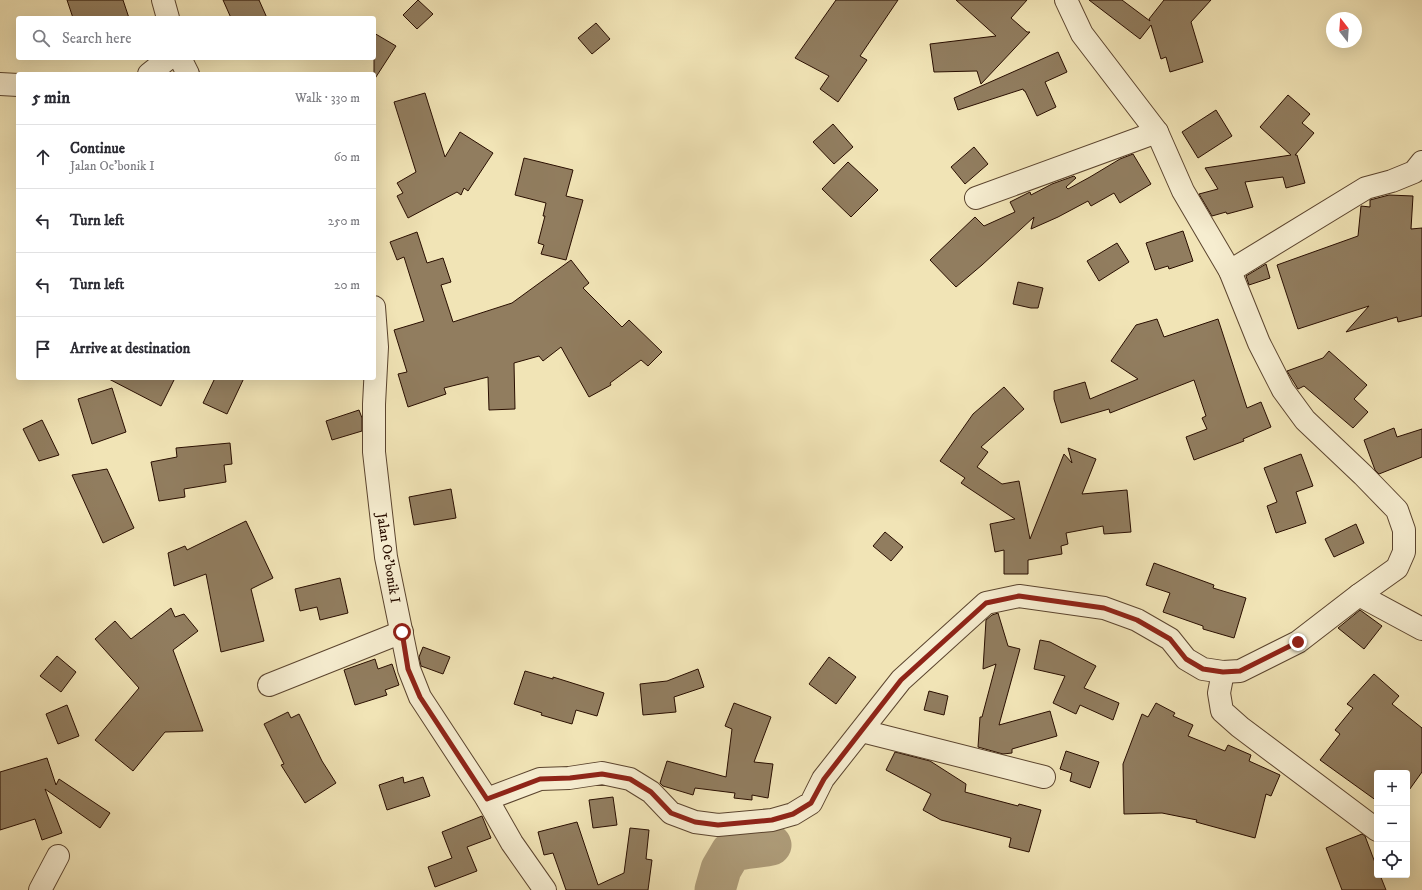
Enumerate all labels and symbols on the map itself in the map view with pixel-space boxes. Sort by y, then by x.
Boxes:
north arrow [1326,12,1362,48]
street label: Jalan Oe'bonik I [372,510,404,605]
route start [393,623,411,641]
route end [1289,633,1307,651]

